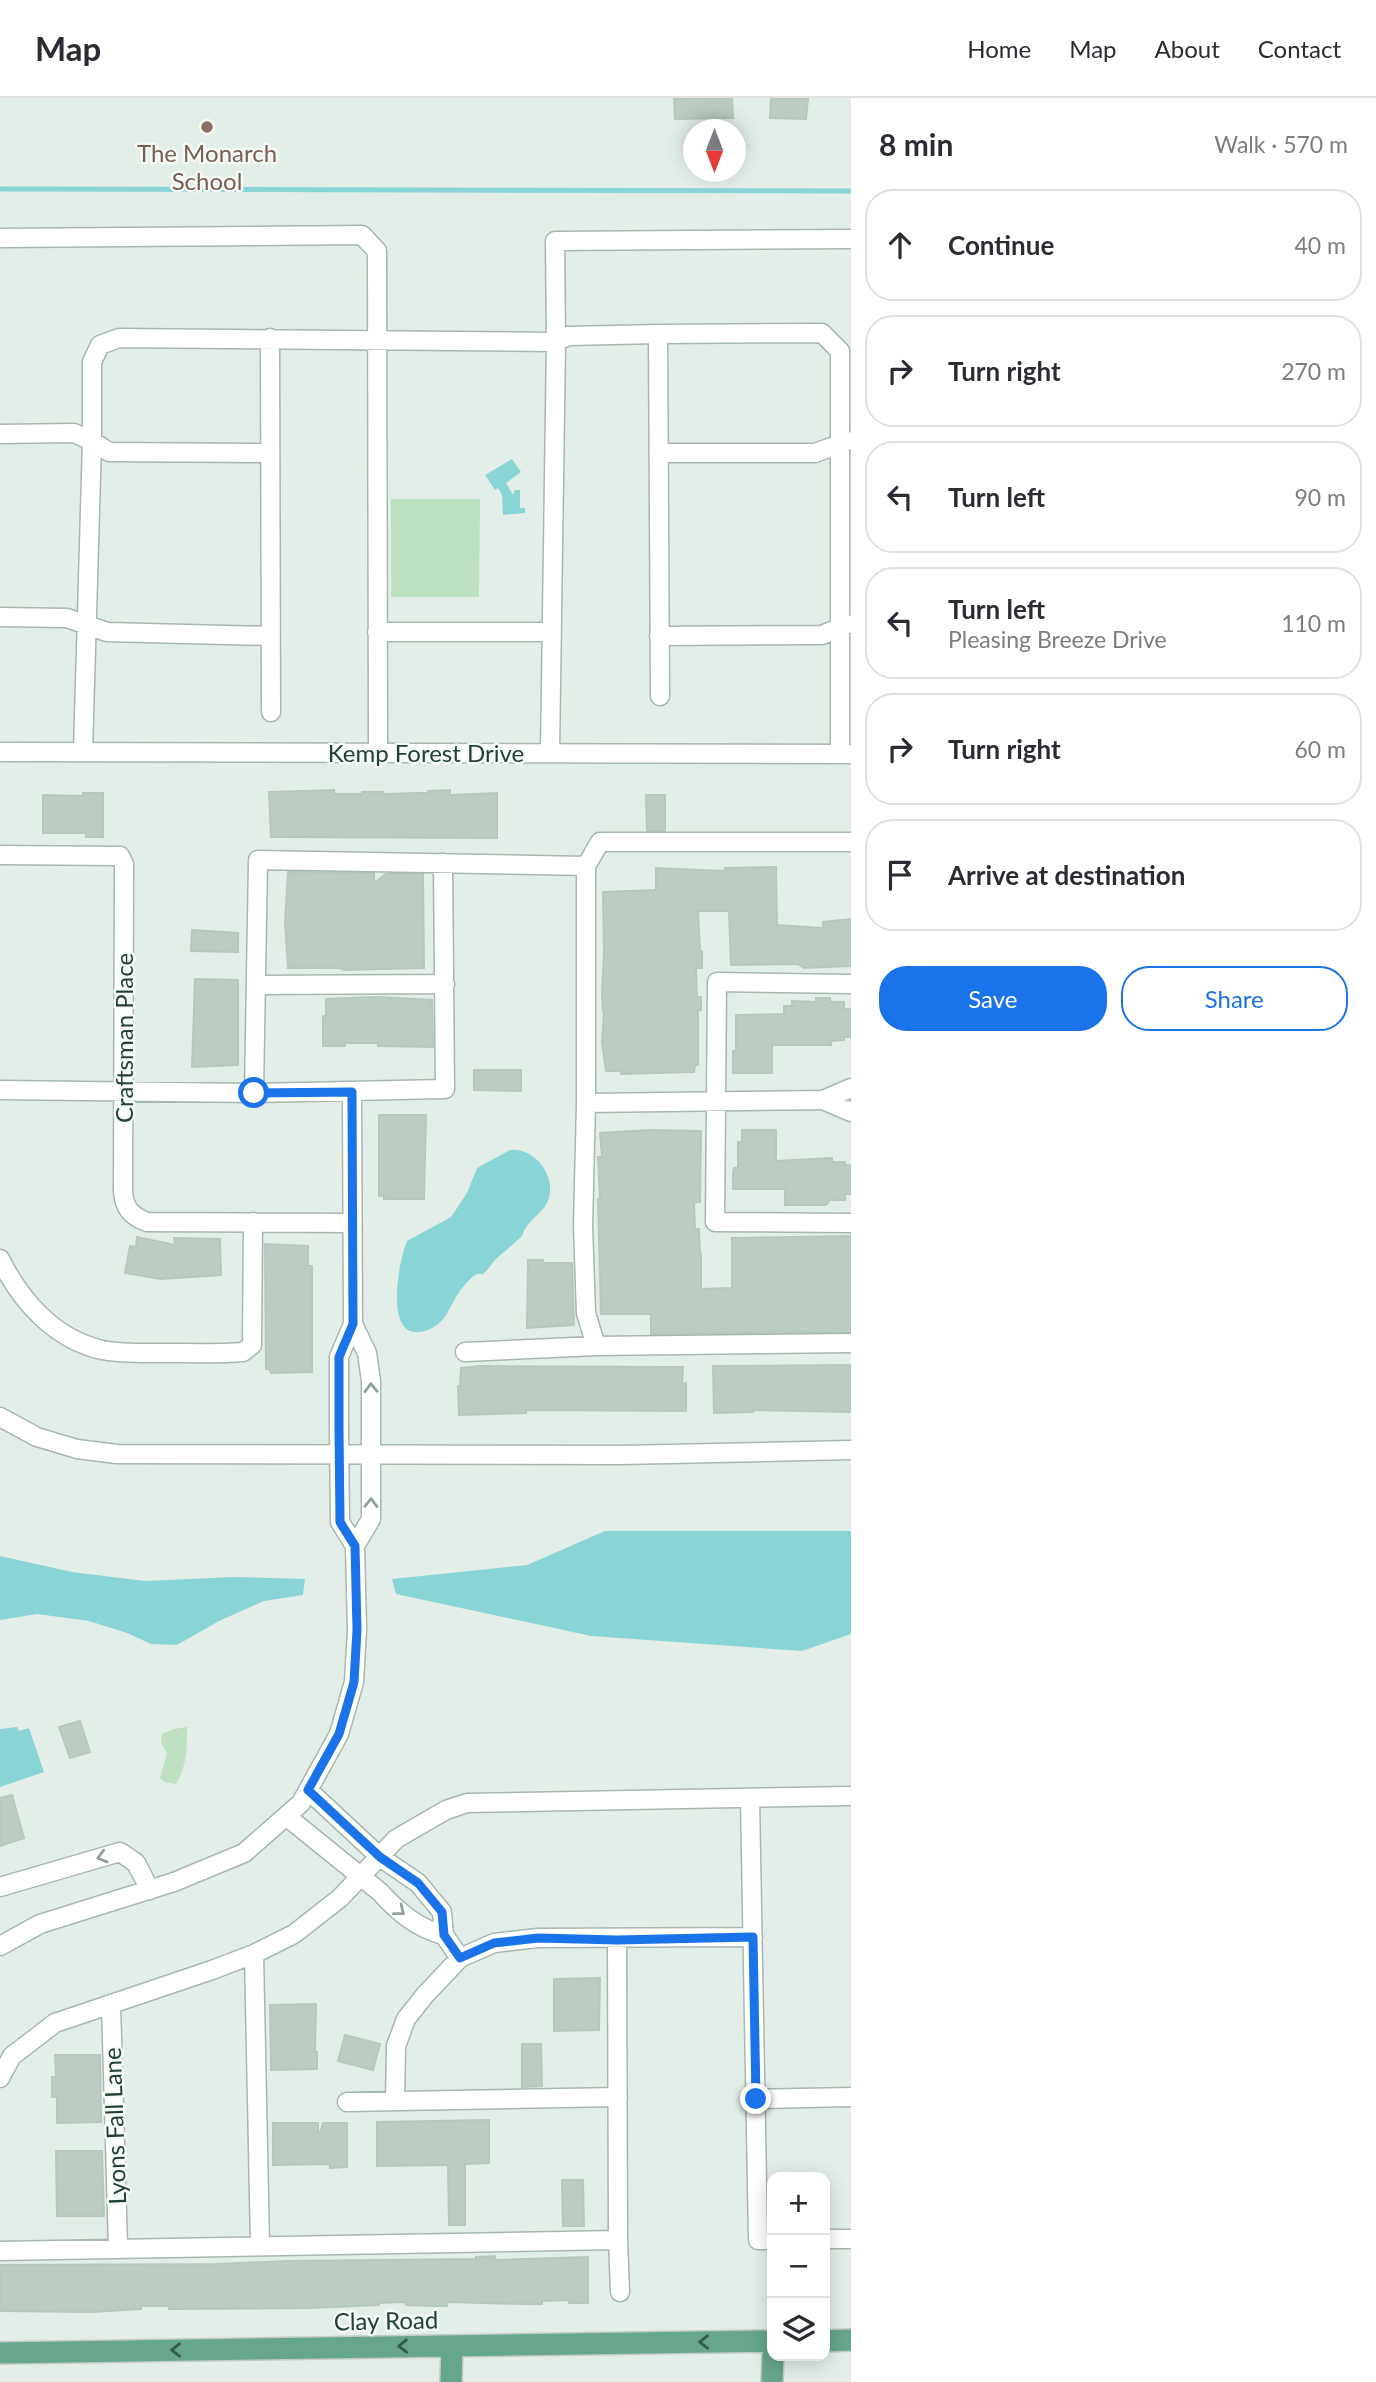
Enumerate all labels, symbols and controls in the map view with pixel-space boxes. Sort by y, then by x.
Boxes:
text: Map [35,28,101,68]
text: Home [967,34,1031,63]
text: Map [1069,34,1117,63]
text: About [1155,34,1220,63]
text: Contact [1258,34,1341,63]
marker: The Monarch School [199,119,215,135]
north arrow [683,119,746,182]
text: 8 min [879,126,953,162]
text: Walk · 570 m [1214,130,1348,158]
place label: The Monarch School [137,138,277,195]
icon: ahead [881,226,919,264]
text: Continue [948,229,1054,261]
text: 40 m [1295,231,1346,259]
icon: right [881,352,919,390]
text: Turn right [948,355,1061,387]
text: 270 m [1281,357,1346,385]
icon: left [881,478,919,516]
text: Turn left [948,481,1045,513]
text: 90 m [1295,483,1346,511]
text: Turn left [948,593,1045,625]
icon: left [881,604,919,642]
text: 110 m [1281,609,1346,637]
text: Pleasing Breeze Drive [948,625,1167,653]
icon: right [881,730,919,768]
text: Turn right [948,733,1061,765]
text: 60 m [1295,735,1346,763]
street label: Kemp Forest Drive [328,738,524,767]
icon: arrive [881,856,919,894]
text: Arrive at destination [948,859,1185,891]
street label: Craftsman Place [109,953,138,1123]
button: Save [879,966,1107,1031]
button: Share [1121,966,1348,1031]
route start [238,1077,269,1108]
one-way arrow [363,1382,379,1393]
one-way arrow [363,1497,379,1508]
one-way arrow [97,1848,109,1863]
one-way arrow [392,1902,404,1915]
street label: Lyons Fall Lane [97,2047,131,2205]
route end [740,2083,771,2114]
map controls [767,2172,830,2361]
button: + [767,2172,830,2235]
button: − [767,2235,830,2298]
button: layers [767,2298,830,2361]
street label: Clay Road [334,2305,438,2335]
one-way arrow [698,2334,709,2350]
one-way arrow [397,2339,408,2354]
one-way arrow [170,2343,181,2358]

